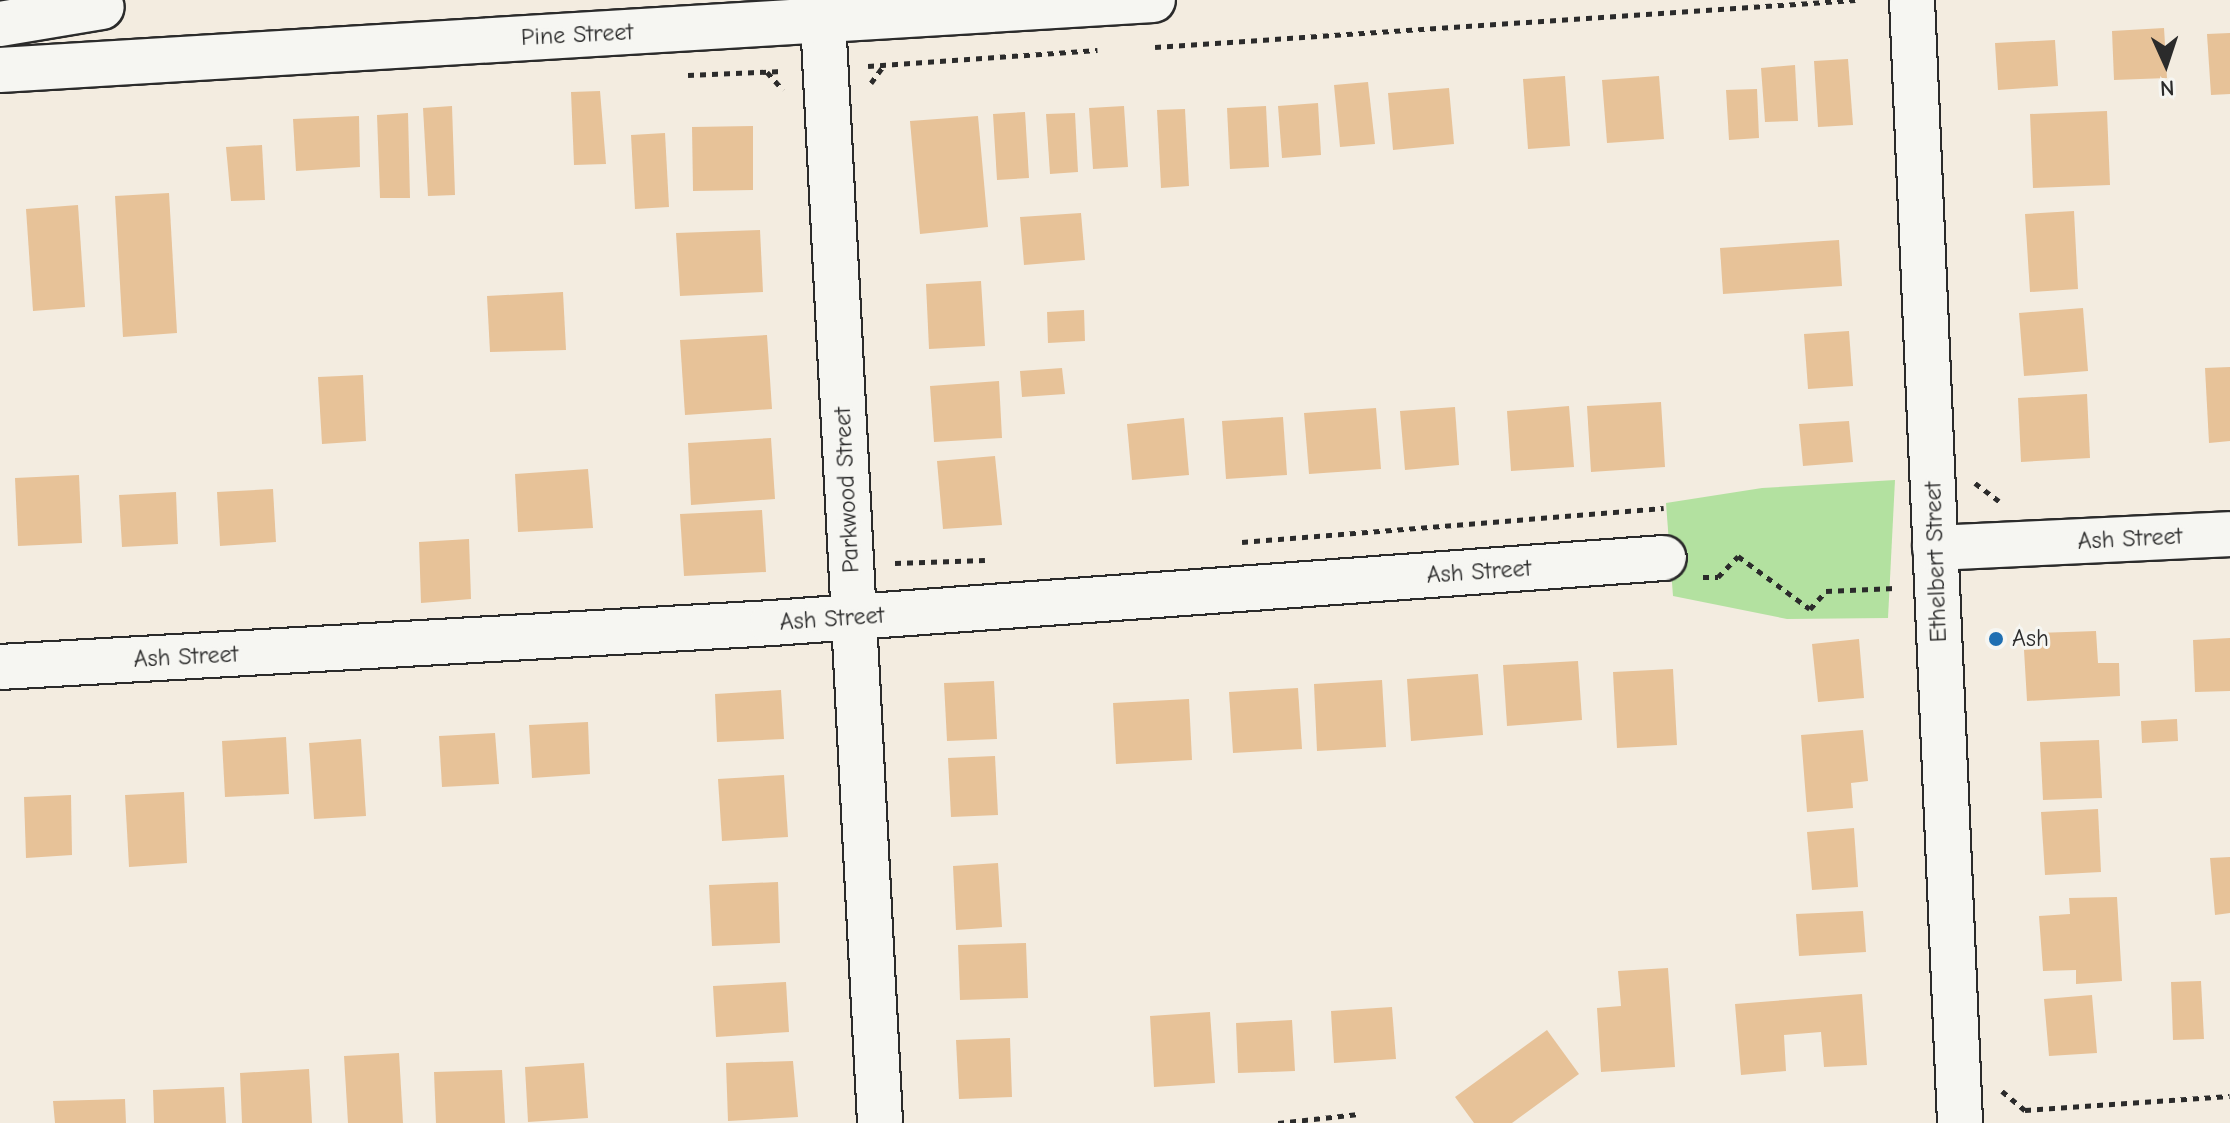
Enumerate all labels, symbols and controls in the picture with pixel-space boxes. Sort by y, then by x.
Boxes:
street label: Pine Street [520,18,634,52]
north arrow [2126,24,2206,104]
text: N [2159,75,2175,101]
street label: Parkwood Street [828,406,866,574]
street label: Ethelbert Street [1919,481,1953,643]
street label: Ash Street [2077,522,2183,556]
street label: Ash Street [1426,554,1532,590]
street label: Ash Street [779,601,885,637]
place label: Ash [2012,625,2049,653]
marker: Ash [1987,630,2005,648]
street label: Ash Street [133,640,239,674]

